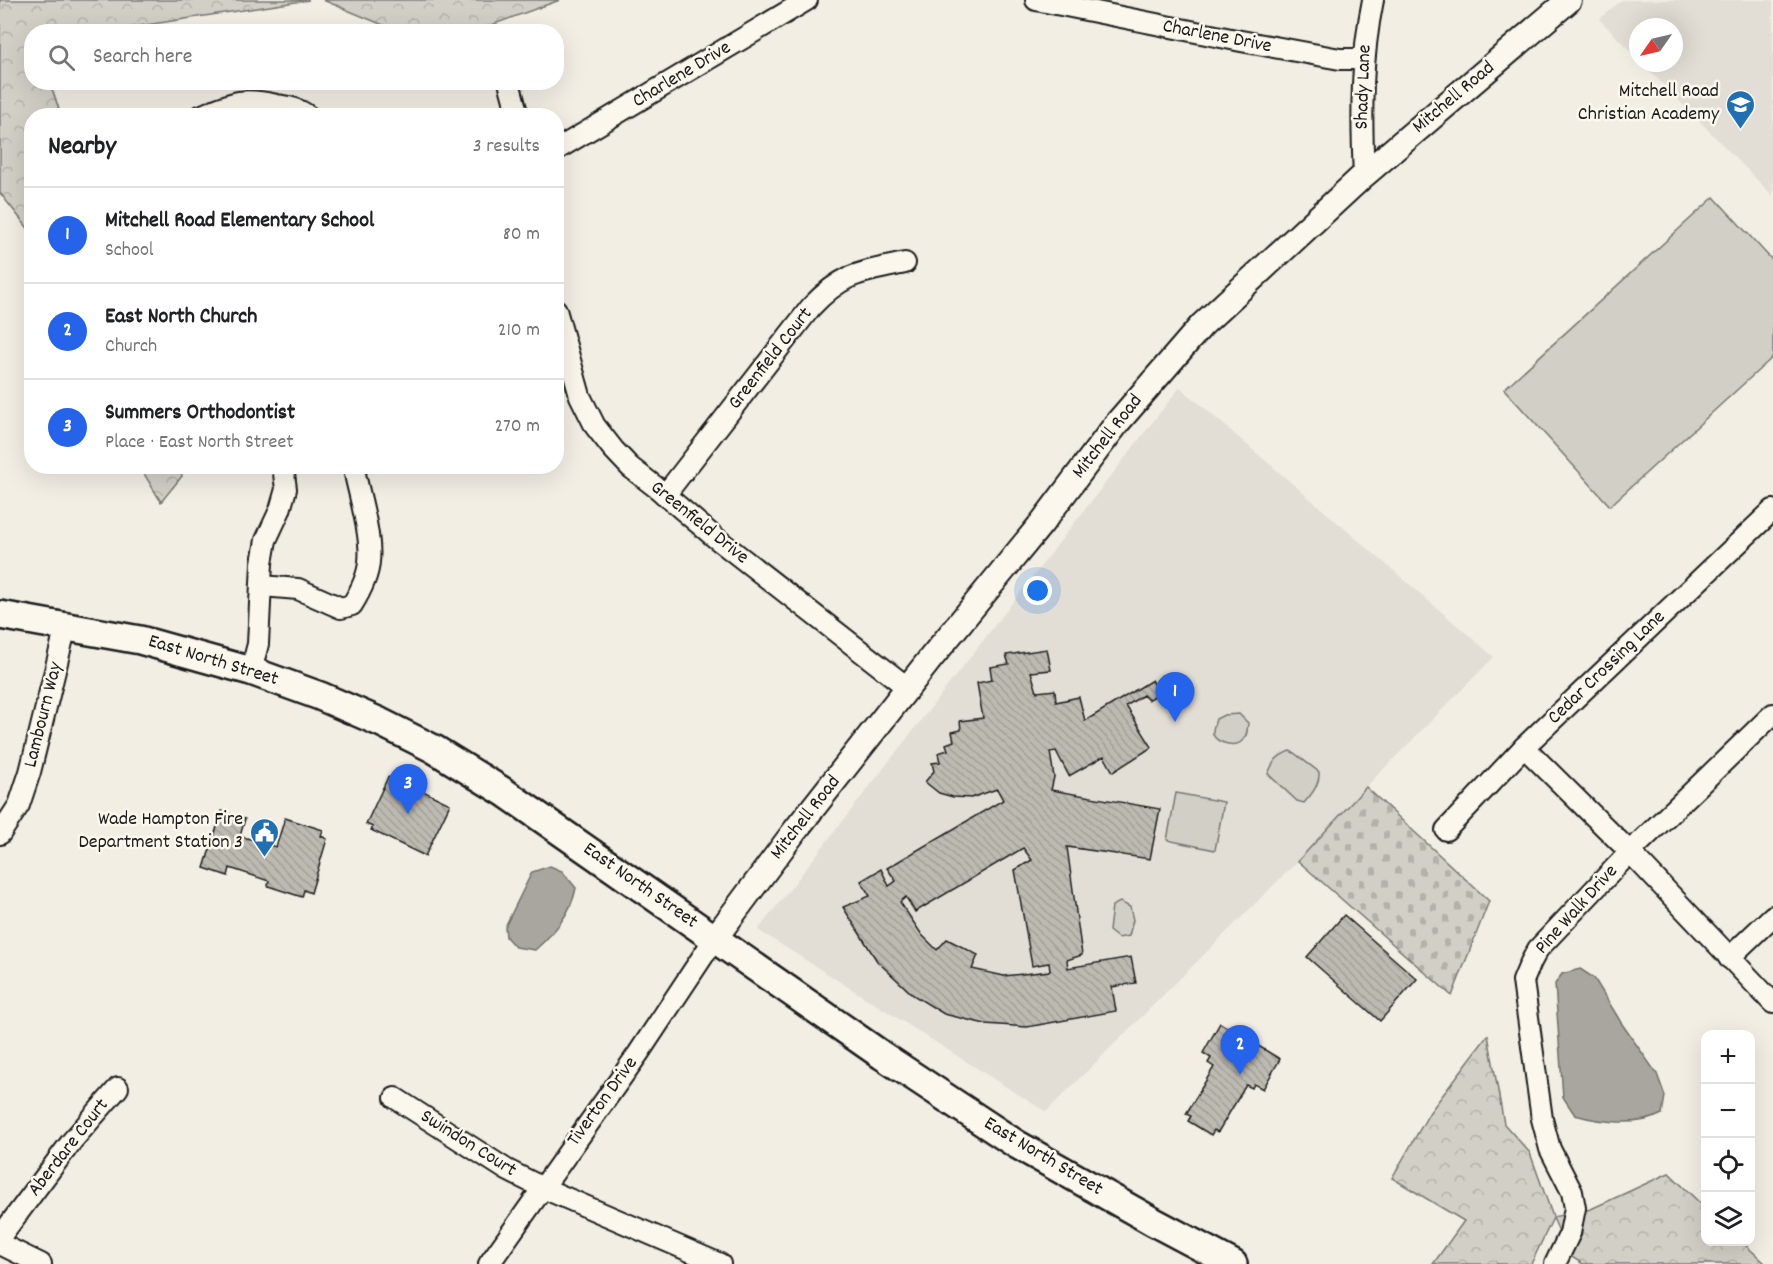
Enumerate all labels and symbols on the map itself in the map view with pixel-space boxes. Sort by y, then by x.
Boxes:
street label: Charlene Drive [1160,13,1274,61]
north arrow [1629,18,1683,72]
street label: Charlene Drive [627,34,737,115]
street label: Shady Lane [1349,44,1379,130]
street label: Mitchell Road [1407,55,1501,141]
place label: Mitchell Road Christian Academy [1578,78,1720,129]
school or university icon: Mitchell Road Christian Academy [1724,88,1756,130]
street label: Greenfield Court [722,302,820,416]
street label: Mitchell Road [1066,389,1150,485]
street label: Greenfield Drive [644,474,754,572]
your location [1023,576,1052,605]
street label: Cedar Crossing Lane [1542,604,1672,732]
street label: East North Street [144,628,282,694]
street label: Lambourn Way [17,659,71,771]
pin: 1 [1156,672,1194,722]
pin: 3 [388,764,428,814]
street label: Mitchell Road [764,770,848,866]
place label: Wade Hampton Fire Department Station 3 [79,806,243,857]
public building icon: Wade Hampton Fire Department Station 3 [248,816,280,858]
street label: East North Street [577,836,703,936]
street label: Pine Walk Drive [1529,859,1625,961]
pin: 2 [1220,1026,1260,1075]
street label: Tiverton Drive [561,1051,645,1153]
street label: Aberdare Court [22,1093,116,1203]
street label: Swindon Court [414,1103,522,1185]
street label: East North Street [978,1110,1108,1204]

